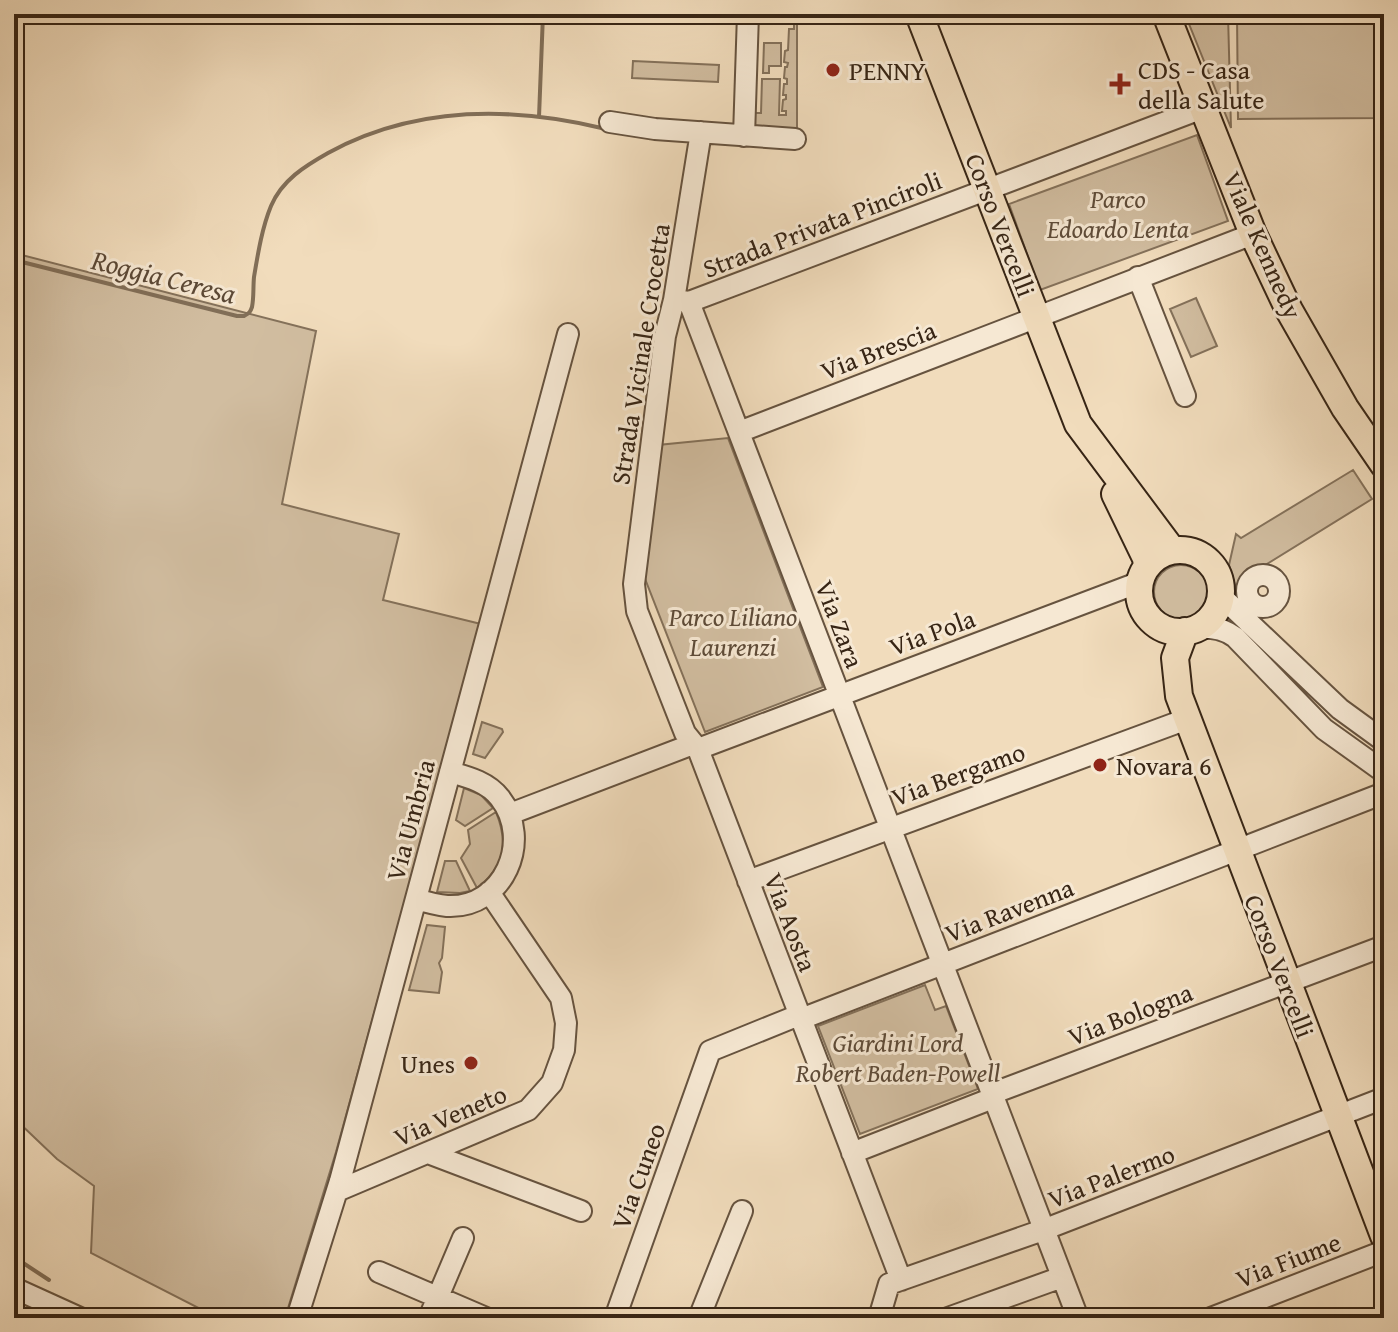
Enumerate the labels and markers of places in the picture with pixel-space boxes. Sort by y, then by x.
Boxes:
place label: CDS - Casa della Salute [1138,50,1264,119]
place label: PENNY [849,51,926,90]
marker: PENNY [824,61,842,79]
marker: CDS - Casa della Salute [1109,73,1131,95]
place label: Novara 6 [1116,746,1211,785]
marker: Novara 6 [1091,756,1109,774]
place label: Unes [401,1044,455,1083]
marker: Unes [462,1054,480,1072]

